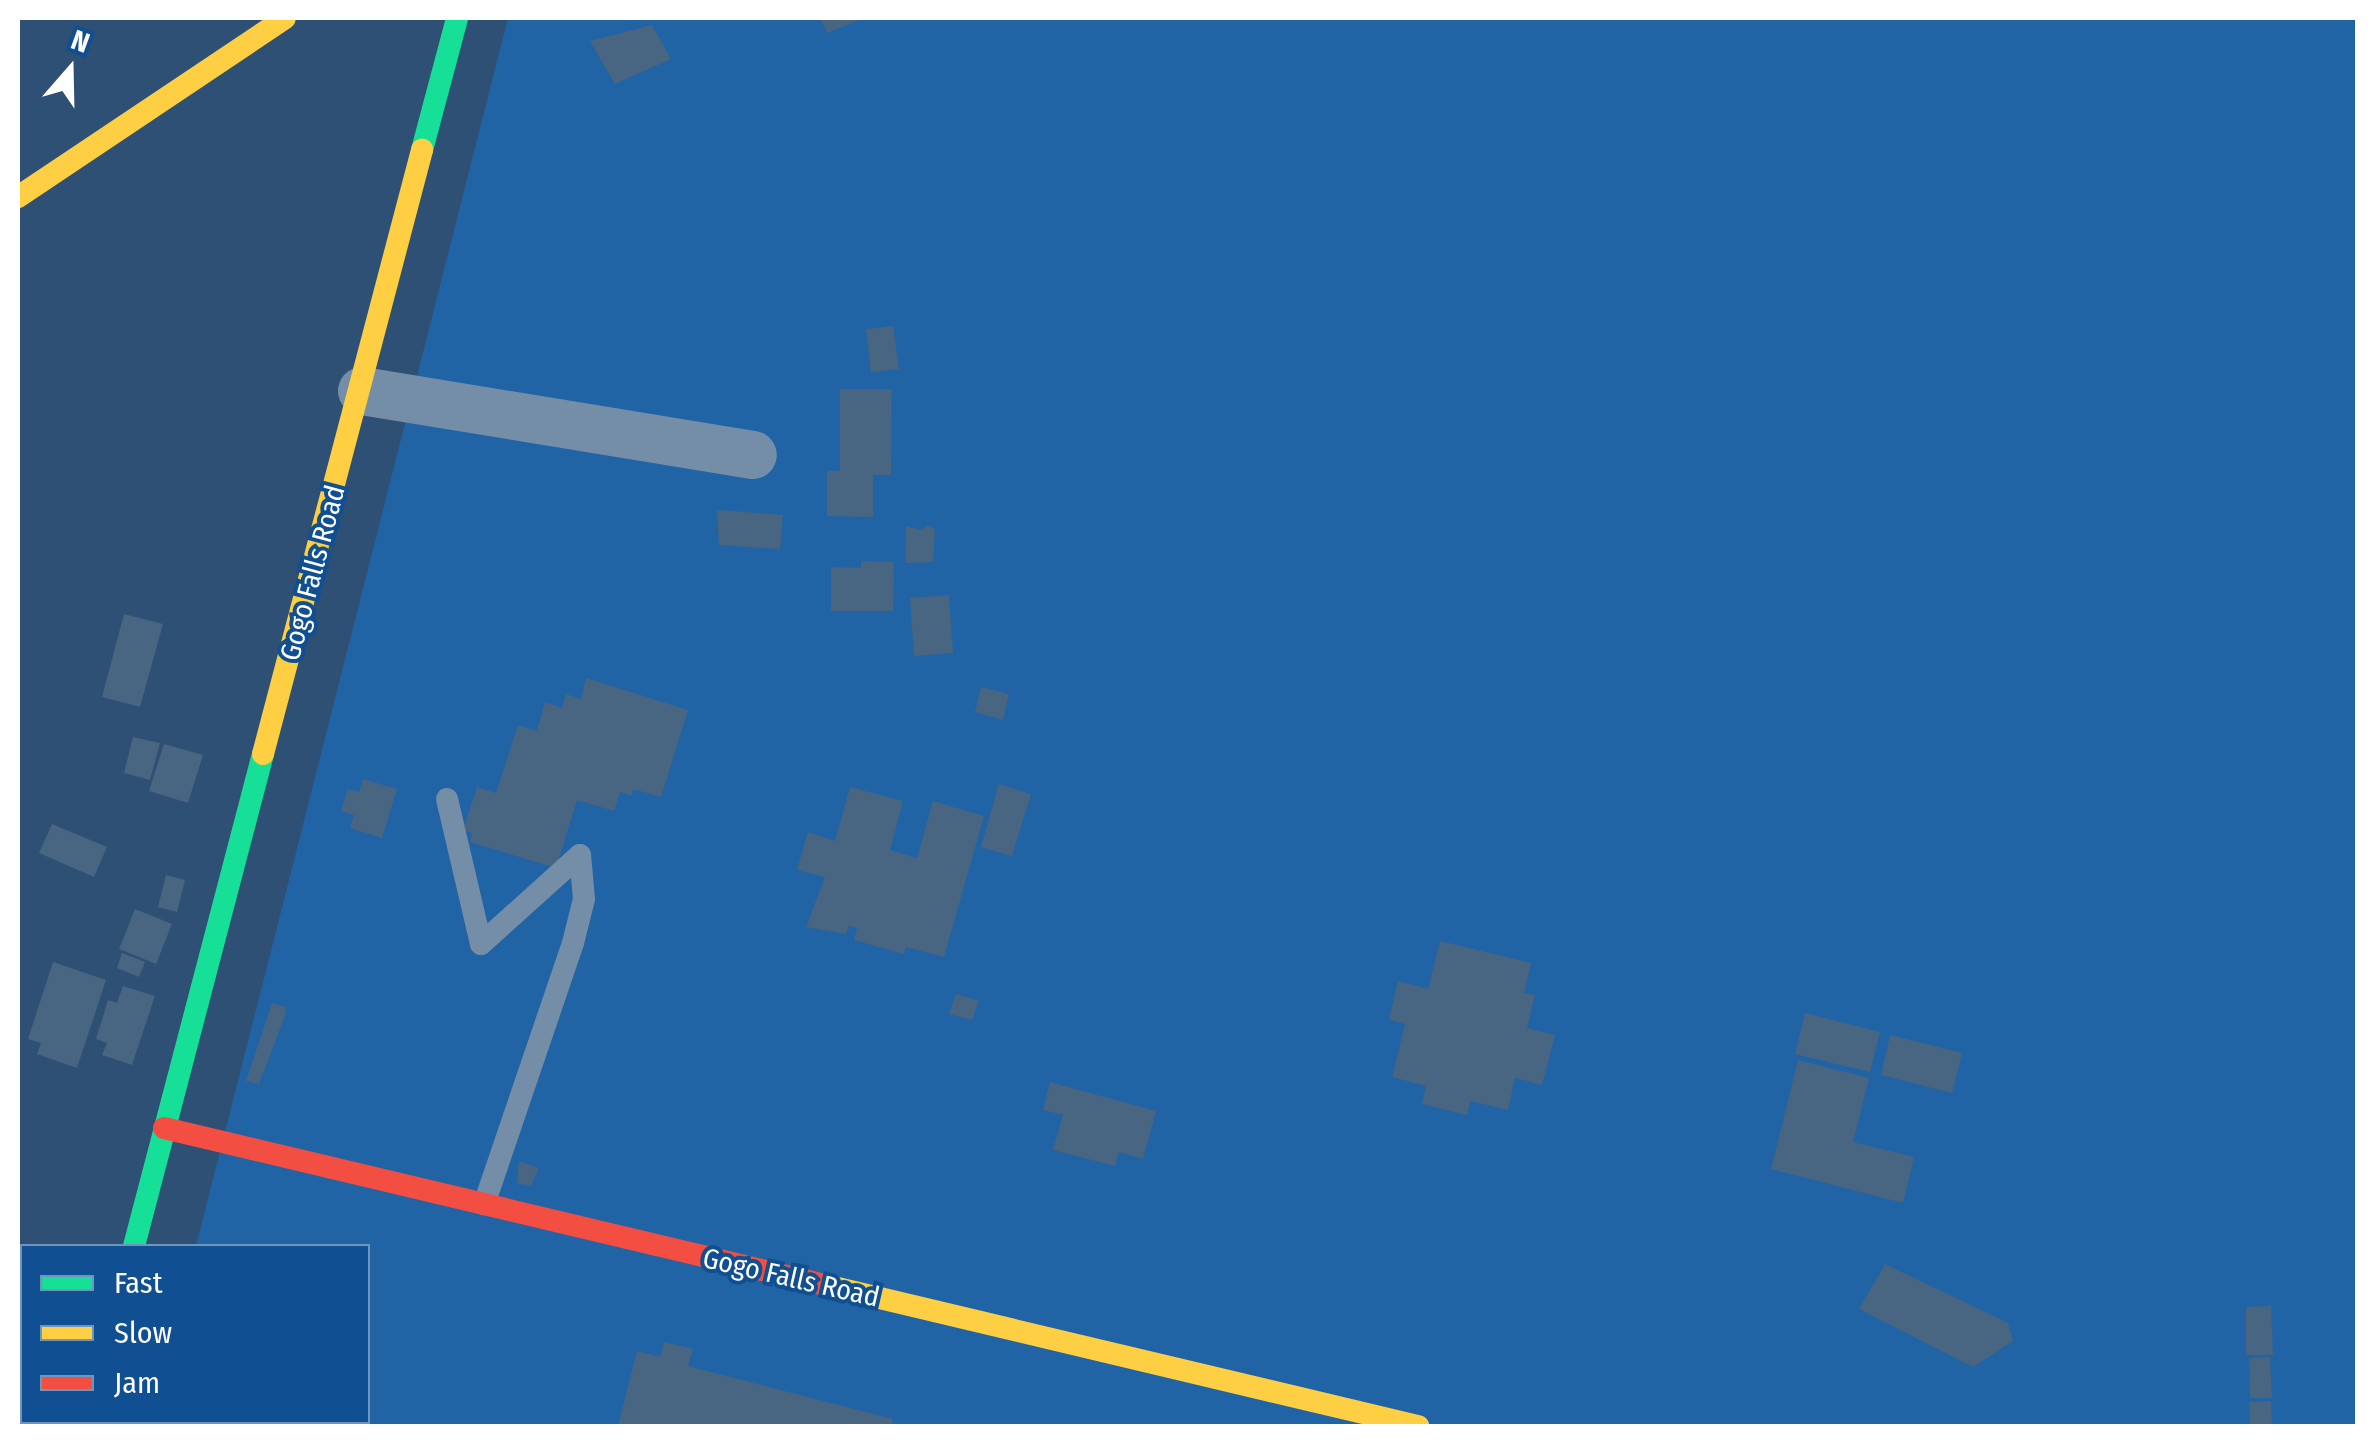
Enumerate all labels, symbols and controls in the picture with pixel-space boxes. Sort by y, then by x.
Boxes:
north arrow [20,20,120,120]
text: N [67,23,94,60]
street label: Gogo Falls Road [273,482,353,664]
street label: Gogo Falls Road [699,1241,883,1315]
legend [20,1244,370,1424]
text: Fast [114,1265,162,1301]
text: Slow [114,1315,172,1351]
text: Jam [114,1365,160,1401]

